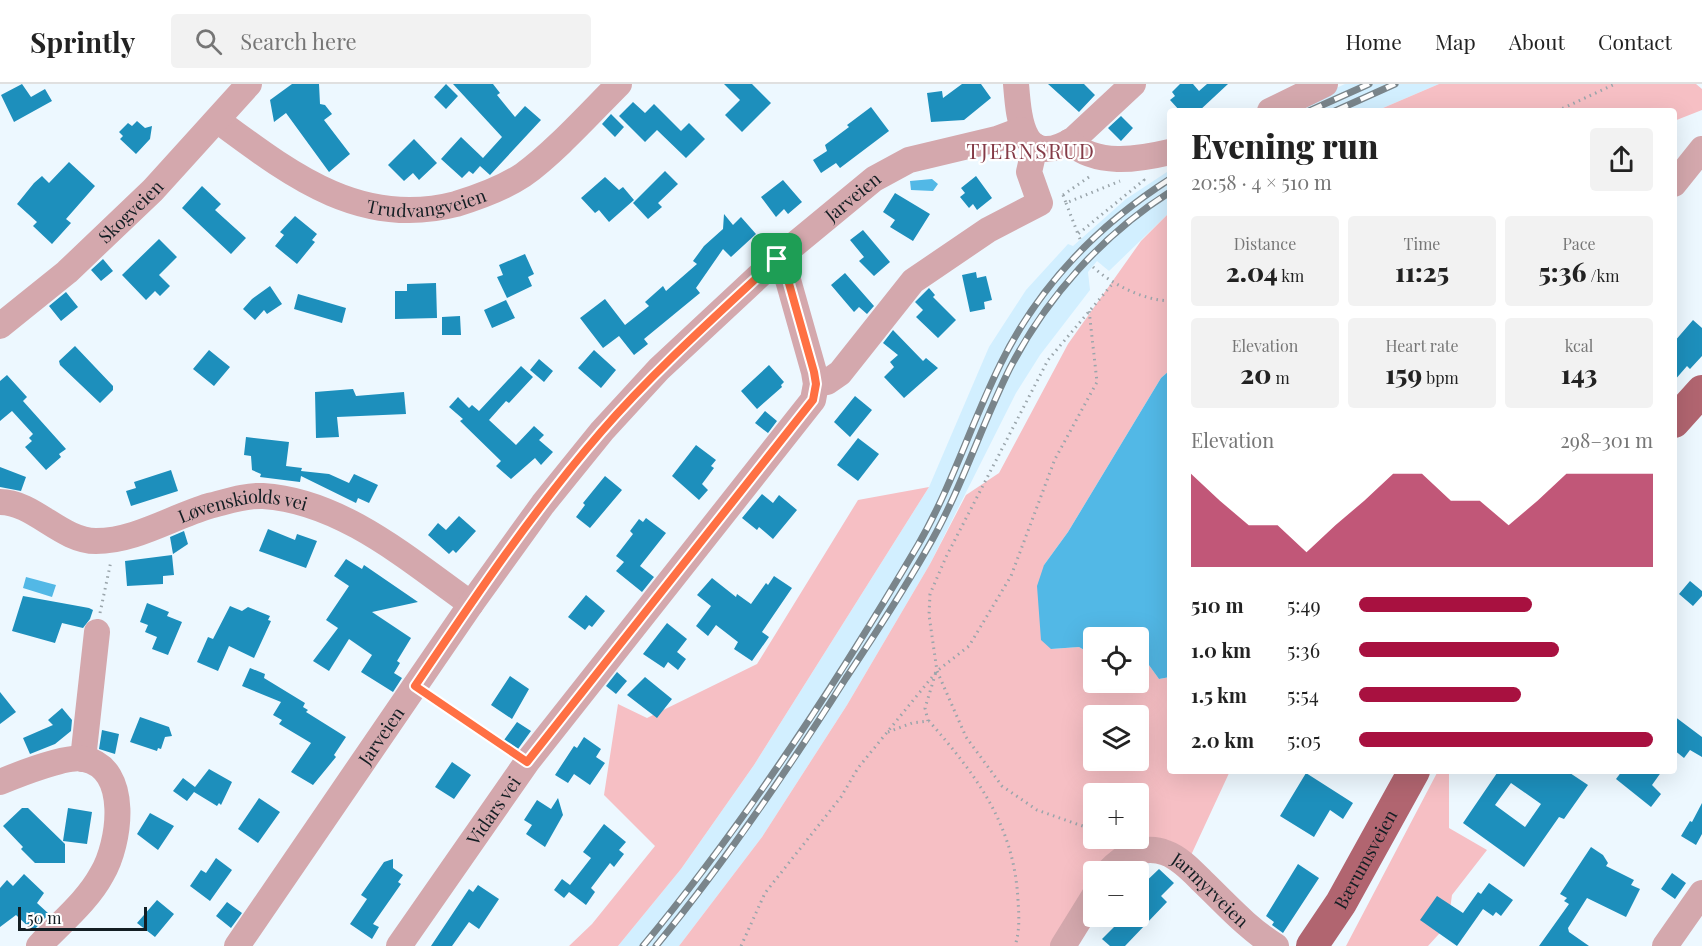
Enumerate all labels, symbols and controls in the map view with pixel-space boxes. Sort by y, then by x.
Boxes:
search box [171,14,591,68]
text: Sprintly [30,23,135,60]
icon: search [192,25,225,58]
text: Search here [240,26,357,56]
text: Home [1346,27,1402,55]
text: Map [1435,27,1476,55]
text: About [1509,27,1565,55]
text: Contact [1598,27,1672,55]
text: Evening run [1191,123,1378,167]
button: share [1590,128,1653,191]
district label: TJERNSRUD [967,136,1095,164]
street label: Jarveien [819,166,886,227]
text: 20:58 · 4 × 510 m [1191,168,1332,195]
street label: Skogveien [93,175,169,248]
street label: Trudvangveien [365,183,489,222]
pin [751,233,802,284]
text: Distance [1234,233,1296,254]
text: Time [1404,233,1440,254]
text: Pace [1562,233,1596,254]
icon: arrive [760,242,793,275]
text: 2.04 [1226,254,1278,289]
text: 11:25 [1395,254,1449,289]
text: 5:36 [1538,254,1587,289]
text: km [1278,265,1304,286]
text: /km [1587,265,1620,286]
text: Elevation [1232,335,1298,356]
text: Heart rate [1385,335,1459,356]
text: kcal [1565,335,1593,356]
text: 20 [1240,356,1271,391]
text: 159 [1385,356,1422,391]
text: 143 [1561,356,1597,391]
text: m [1271,367,1290,388]
text: bpm [1422,367,1459,388]
text: Elevation [1191,426,1274,453]
text: 298–301 m [1560,426,1653,453]
street label: Løvenskiolds vei [174,484,311,528]
text: 510 m [1191,591,1244,618]
text: 5:49 [1287,591,1321,618]
map controls [1083,627,1149,927]
button: locate [1083,627,1149,693]
text: 1.0 km [1191,636,1251,663]
text: 5:36 [1287,636,1320,663]
text: 1.5 km [1191,681,1247,708]
text: 5:54 [1287,681,1319,708]
street label: Jarveien [352,702,409,770]
button: layers [1083,705,1149,771]
text: 2.0 km [1191,726,1254,753]
text: 5:05 [1287,726,1321,753]
street label: Vidars vei [460,771,526,851]
button: + [1083,783,1149,849]
street label: Bærumsveien [1328,805,1403,913]
street label: Jarmyrveien [1167,846,1254,933]
button: − [1083,861,1149,927]
scale bar [18,904,147,932]
text: 50 m [27,907,61,928]

